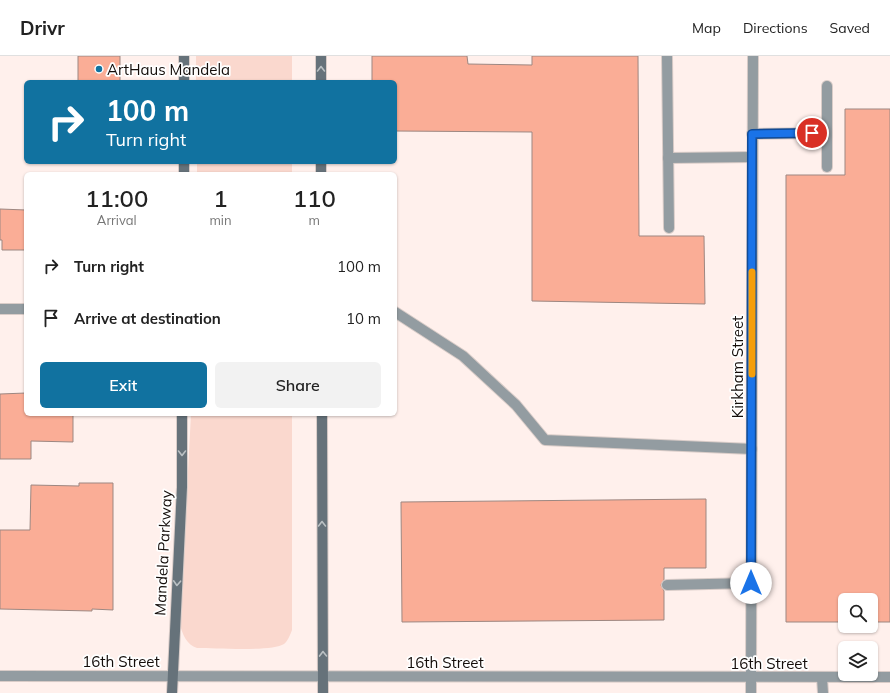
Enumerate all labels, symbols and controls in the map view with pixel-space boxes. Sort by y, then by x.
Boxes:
text: Drivr [20,16,65,40]
text: Map [692,19,721,37]
text: Directions [743,19,808,37]
text: Saved [830,19,870,37]
place label: ArtHaus Mandela [107,60,230,79]
marker: ArtHaus Mandela [94,64,104,74]
one-way arrow [317,66,325,72]
text: 100 m [106,93,189,128]
icon: right [40,96,92,148]
pin [795,116,829,150]
icon: arrive [801,122,823,144]
text: Turn right [106,128,186,151]
text: 11:00 [85,183,148,213]
text: 1 [213,183,228,213]
text: 110 [293,183,336,213]
text: Arrival [97,212,137,228]
text: min [209,212,232,228]
text: m [309,212,320,228]
icon: right [40,255,62,277]
text: Turn right [74,257,144,276]
text: 100 m [337,257,381,276]
icon: arrive [40,307,62,329]
text: Arrive at destination [74,309,221,328]
text: 10 m [346,309,381,328]
street label: Kirkham Street [728,316,747,418]
button: Exit [40,362,207,408]
button: Share [215,362,381,408]
one-way arrow [178,450,186,456]
street label: Mandela Parkway [150,490,176,616]
one-way arrow [318,521,326,527]
position arrow [730,562,772,604]
one-way arrow [173,580,181,586]
map controls [838,593,878,681]
button: search [838,593,878,633]
button: layers [838,641,878,681]
one-way arrow [319,651,327,657]
street label: 16th Street [82,652,160,671]
street label: 16th Street [406,653,484,672]
street label: 16th Street [730,654,808,673]

